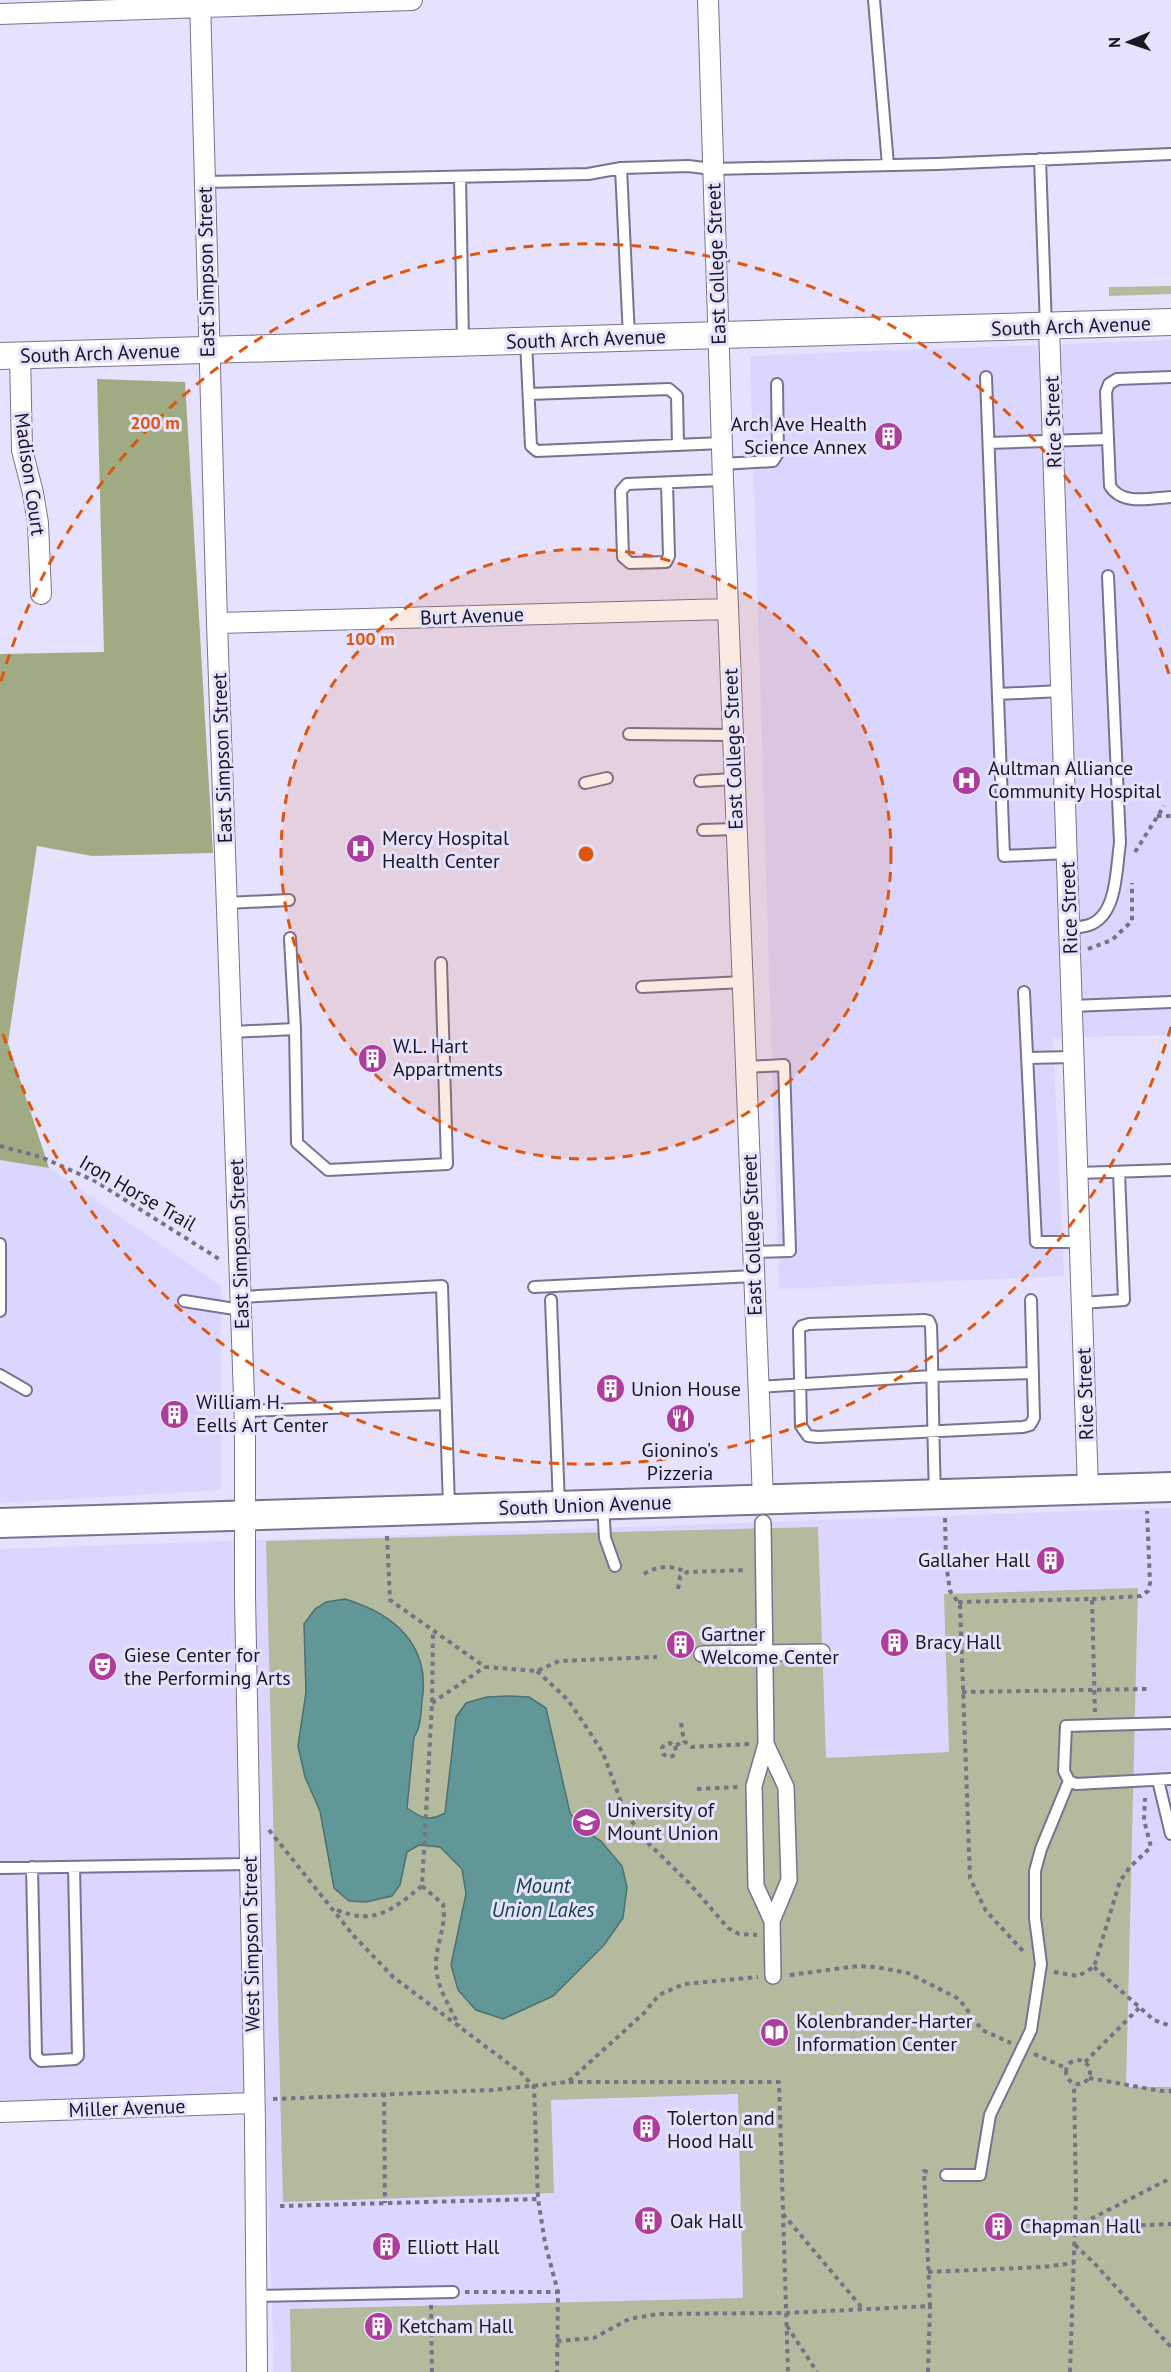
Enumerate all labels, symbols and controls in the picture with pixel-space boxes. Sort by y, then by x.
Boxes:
north arrow [1099,12,1159,72]
text: N [1104,37,1124,48]
street label: East College Street [700,183,732,345]
street label: East Simpson Street [192,186,220,358]
street label: South Arch Avenue [991,310,1151,342]
street label: South Arch Avenue [506,323,666,355]
street label: South Arch Avenue [20,337,180,369]
street label: Rice Street [1038,375,1068,469]
street label: Madison Court [9,411,52,537]
text: 200 m [130,411,180,434]
place label: Arch Ave Health Science Annex [731,411,867,460]
building icon: Arch Ave Health Science Annex [872,420,904,452]
street label: Burt Avenue [420,601,524,631]
text: 100 m [345,627,395,650]
street label: East College Street [717,668,749,830]
street label: East Simpson Street [206,672,238,844]
place label: Aultman Alliance Community Hospital [988,755,1161,804]
hospital icon: Aultman Alliance Community Hospital [951,764,983,796]
place label: Mercy Hospital Health Center [382,825,509,874]
hospital icon: Mercy Hospital Health Center [345,833,377,865]
centre of rings [576,844,596,864]
street label: Rice Street [1054,861,1084,955]
place label: W.L. Hart Appartments [393,1033,503,1082]
building icon: W.L. Hart Appartments [356,1042,388,1074]
street label: Iron Horse Trail [75,1149,201,1237]
street label: East College Street [736,1154,768,1316]
street label: East Simpson Street [223,1158,255,1330]
street label: Rice Street [1070,1347,1100,1441]
building icon: Union House [594,1373,626,1405]
place label: Union House [631,1376,741,1402]
place label: William H. Eells Art Center [196,1389,328,1438]
building icon: William H. Eells Art Center [159,1398,191,1430]
restaurant icon: Gionino's Pizzeria [664,1403,696,1435]
place label: Gionino's Pizzeria [642,1437,718,1486]
street label: South Union Avenue [498,1489,672,1521]
building icon: Gallaher Hall [1035,1544,1067,1576]
place label: Gallaher Hall [918,1547,1030,1573]
place label: Gartner Welcome Center [701,1621,839,1670]
building icon: Bracy Hall [878,1626,910,1658]
building icon: Gartner Welcome Center [664,1629,696,1661]
place label: Bracy Hall [915,1629,1001,1655]
place label: Giese Center for the Performing Arts [124,1642,291,1691]
theatre icon: Giese Center for the Performing Arts [87,1651,119,1683]
place label: University of Mount Union [607,1797,718,1846]
school or university icon: University of Mount Union [570,1806,602,1838]
street label: West Simpson Street [236,1856,266,2032]
water label: Mount Union Lakes [491,1872,595,1923]
place label: Kolenbrander-Harter Information Center [796,2008,973,2057]
library icon: Kolenbrander-Harter Information Center [759,2017,791,2049]
street label: Miller Avenue [68,2093,186,2123]
place label: Tolerton and Hood Hall [667,2105,775,2154]
building icon: Tolerton and Hood Hall [630,2113,662,2145]
building icon: Oak Hall [633,2205,665,2237]
place label: Oak Hall [670,2208,743,2234]
building icon: Chapman Hall [983,2210,1015,2242]
place label: Chapman Hall [1020,2213,1141,2239]
building icon: Elliott Hall [370,2231,402,2263]
place label: Elliott Hall [407,2234,500,2260]
building icon: Ketcham Hall [362,2310,394,2342]
place label: Ketcham Hall [399,2313,514,2339]

